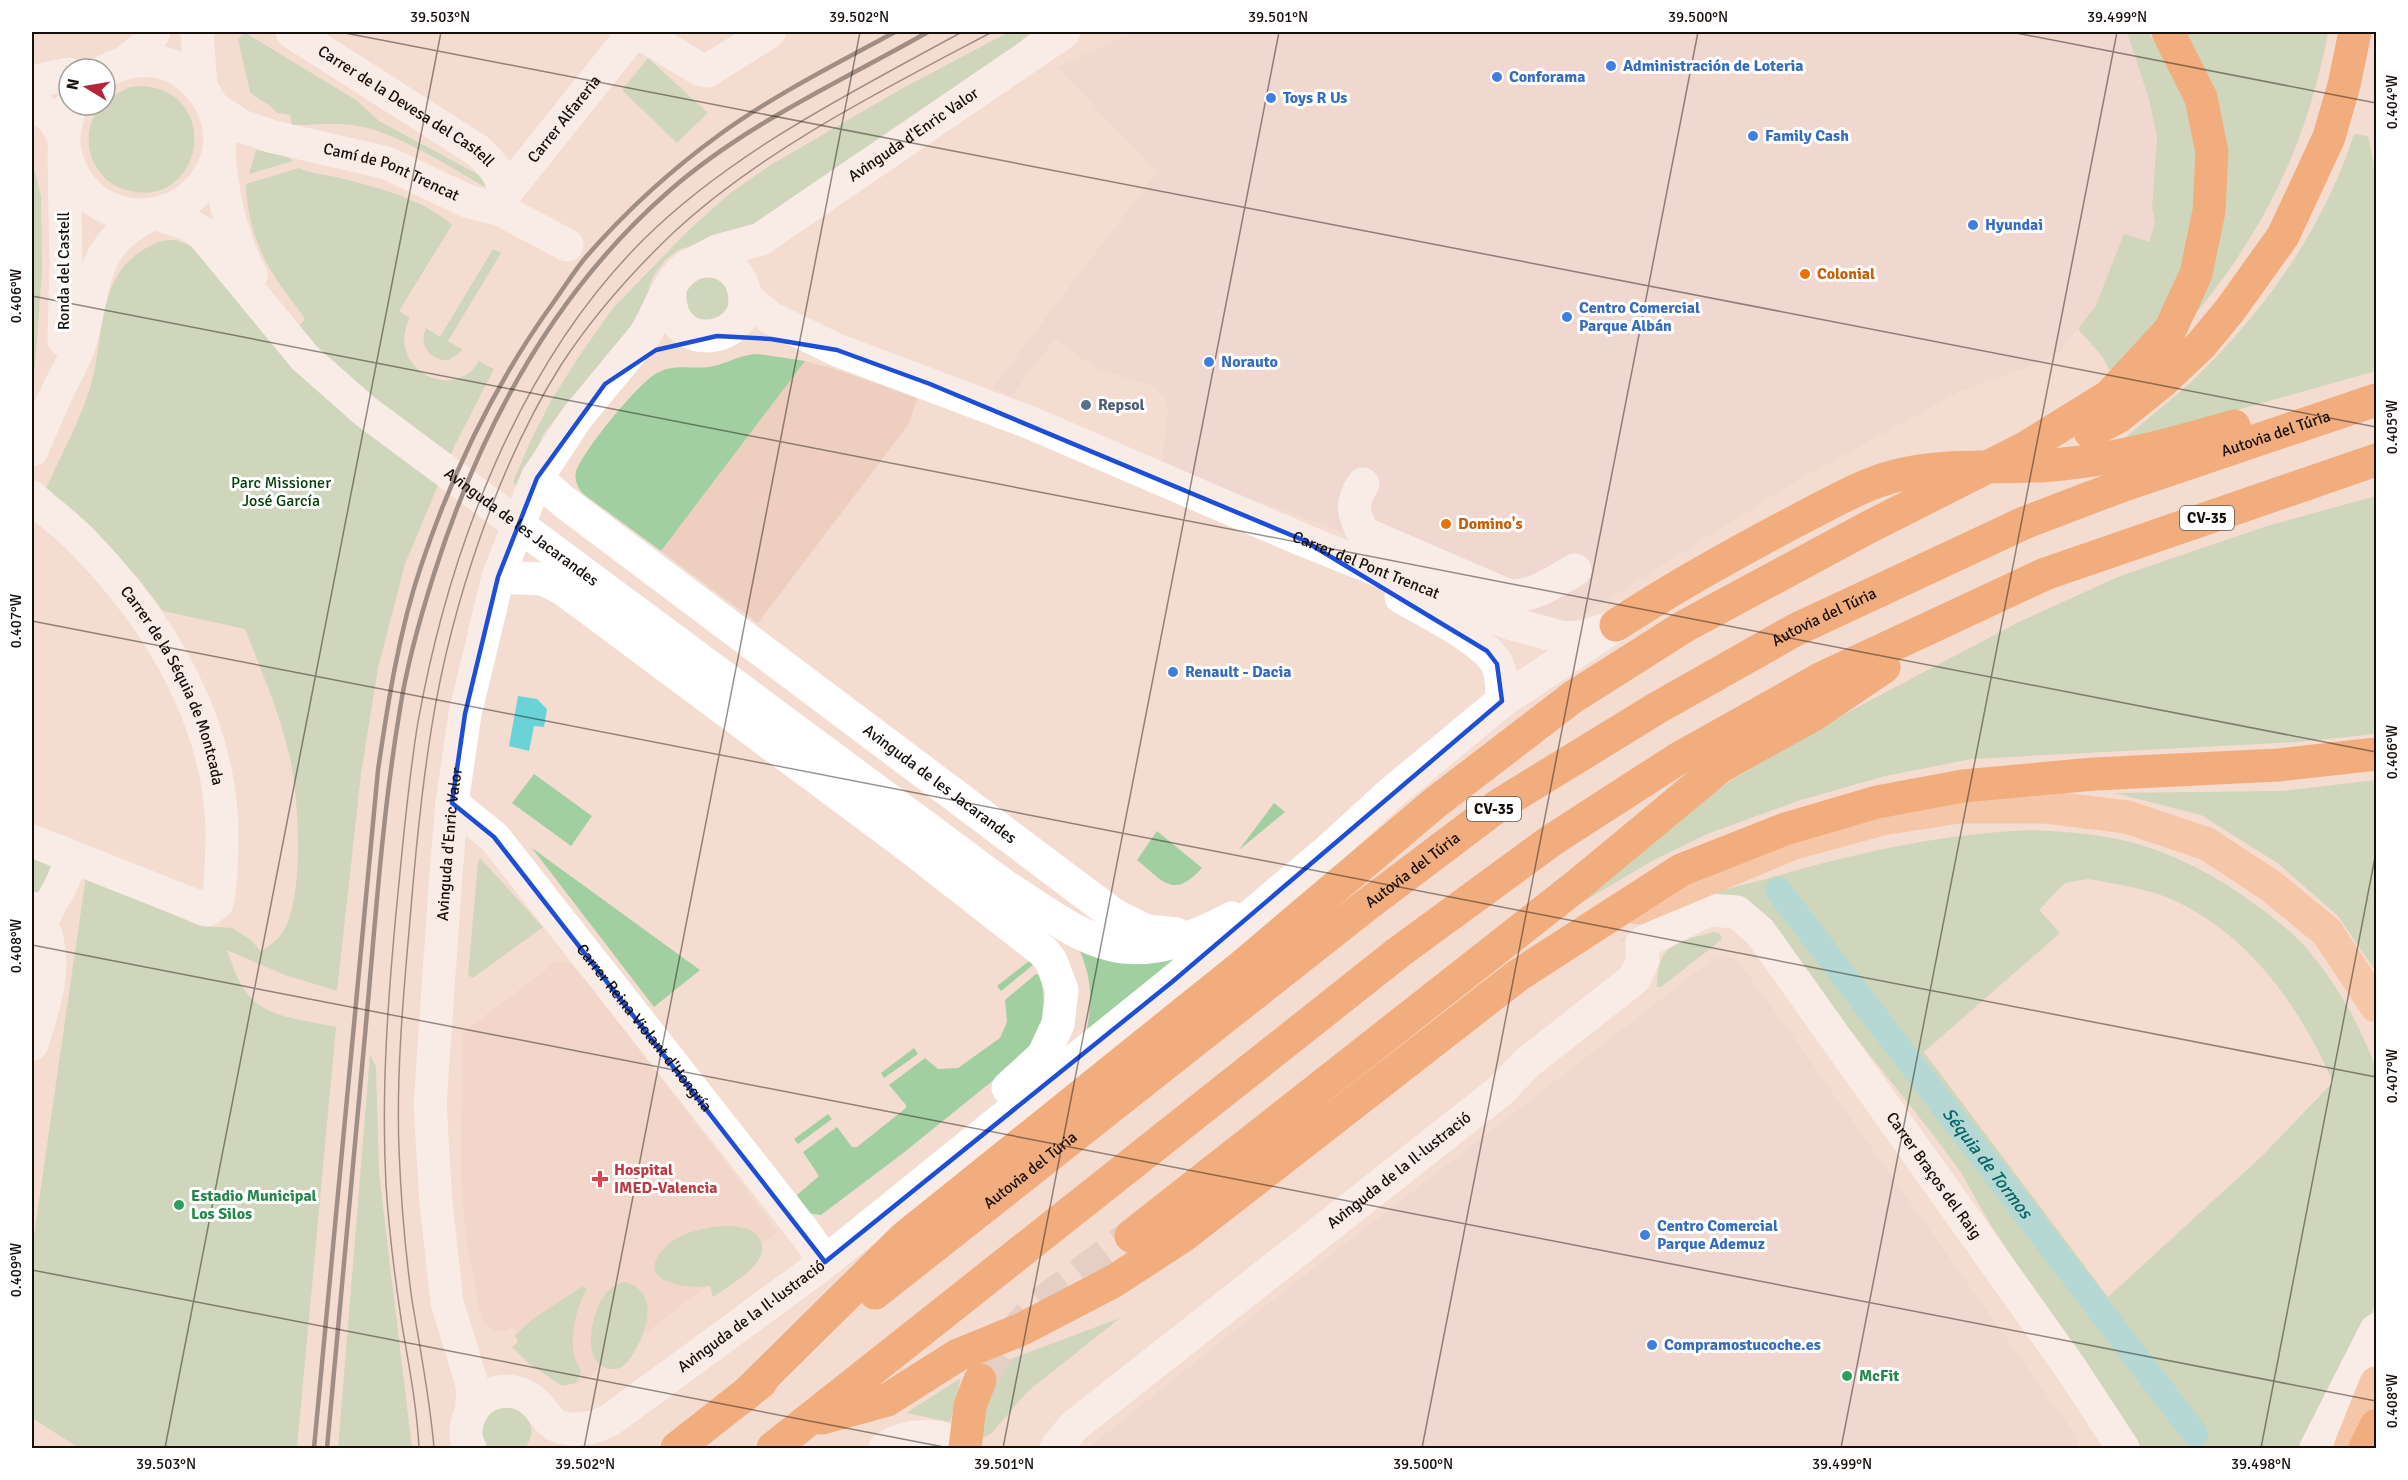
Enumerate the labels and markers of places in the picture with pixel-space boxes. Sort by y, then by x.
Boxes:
place label: Administración de Loteria [1623,56,1804,76]
marker: Administración de Loteria [1604,59,1618,73]
place label: Conforama [1509,67,1585,87]
marker: Conforama [1490,70,1504,84]
place label: Toys R Us [1283,88,1347,108]
marker: Toys R Us [1264,91,1278,105]
place label: Family Cash [1765,126,1849,146]
marker: Family Cash [1746,129,1760,143]
place label: Hyundai [1985,215,2043,235]
marker: Hyundai [1966,218,1980,232]
place label: Colonial [1817,264,1875,284]
marker: Colonial [1798,267,1812,281]
place label: Centro Comercial Parque Albán [1579,298,1700,336]
marker: Centro Comercial Parque Albán [1560,310,1574,324]
place label: Norauto [1221,352,1278,372]
marker: Norauto [1202,355,1216,369]
place label: Repsol [1098,395,1145,415]
marker: Repsol [1079,398,1093,412]
place label: Domino's [1458,514,1523,534]
marker: Domino's [1439,517,1453,531]
place label: Renault - Dacia [1185,662,1291,682]
marker: Renault - Dacia [1166,665,1180,679]
place label: Hospital IMED-Valencia [614,1160,717,1198]
marker: Hospital IMED-Valencia [591,1170,609,1188]
place label: Estadio Municipal Los Silos [191,1186,317,1224]
marker: Estadio Municipal Los Silos [172,1198,186,1212]
place label: Centro Comercial Parque Ademuz [1657,1216,1778,1254]
marker: Centro Comercial Parque Ademuz [1638,1228,1652,1242]
place label: Compramostucoche.es [1664,1335,1821,1355]
marker: Compramostucoche.es [1645,1338,1659,1352]
place label: McFit [1859,1366,1899,1386]
marker: McFit [1840,1369,1854,1383]

